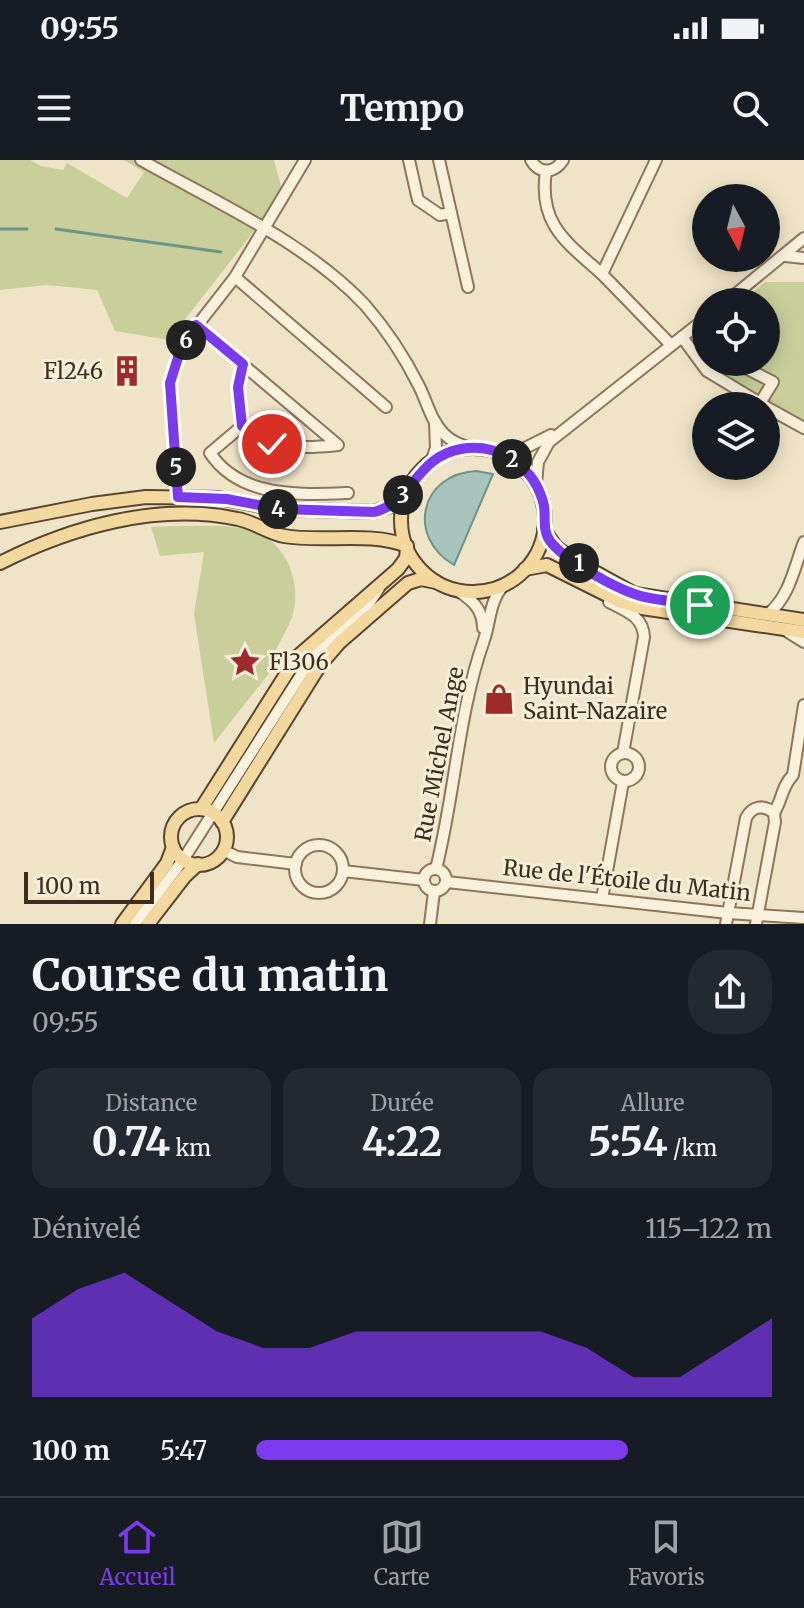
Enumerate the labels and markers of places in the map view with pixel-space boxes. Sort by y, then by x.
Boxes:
pin: 6 [166,320,206,360]
building icon: Fl246 [110,354,144,388]
place label: Fl246 [44,357,103,385]
pin [238,410,306,478]
pin: 2 [492,439,532,479]
pin: 5 [156,447,196,487]
pin: 3 [383,475,423,515]
pin: 4 [258,489,298,529]
pin: 1 [559,543,599,583]
pin [666,571,734,639]
place icon: Fl306 [228,645,262,679]
place label: Fl306 [269,648,329,676]
place label: Hyundai Saint-Nazaire [523,672,667,725]
shop icon: Hyundai Saint-Nazaire [482,682,516,716]

